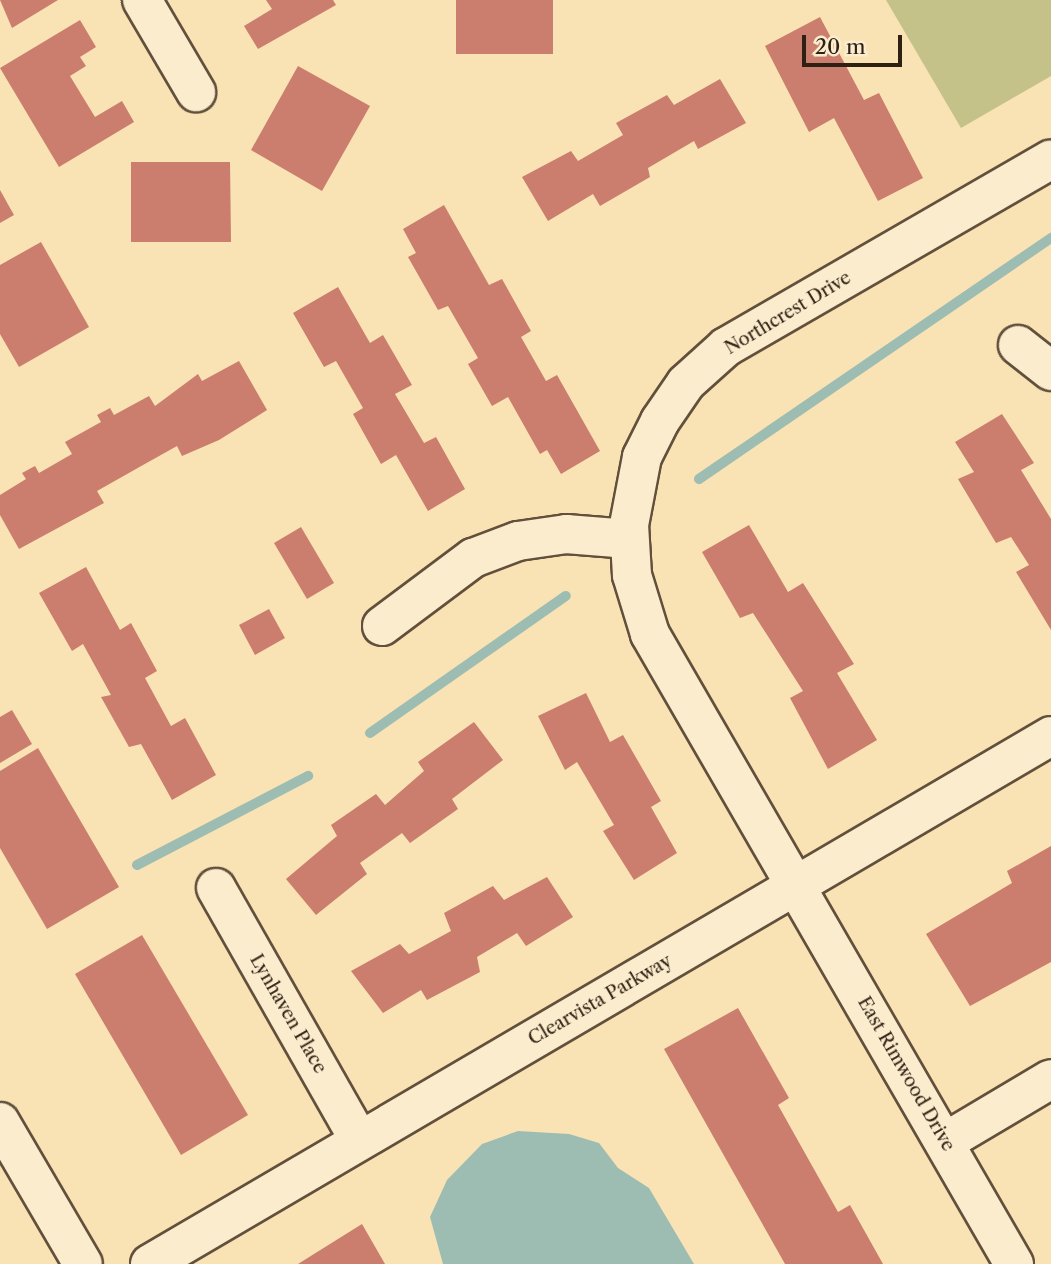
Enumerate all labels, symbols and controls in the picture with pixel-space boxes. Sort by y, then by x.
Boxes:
scale bar [806,21,906,65]
text: 20 m [815,34,866,59]
street label: Northcrest Drive [721,267,855,359]
street label: Clearvista Parkway [524,950,676,1050]
street label: Lynhaven Place [245,951,331,1077]
street label: East Rimwood Drive [853,993,959,1155]

